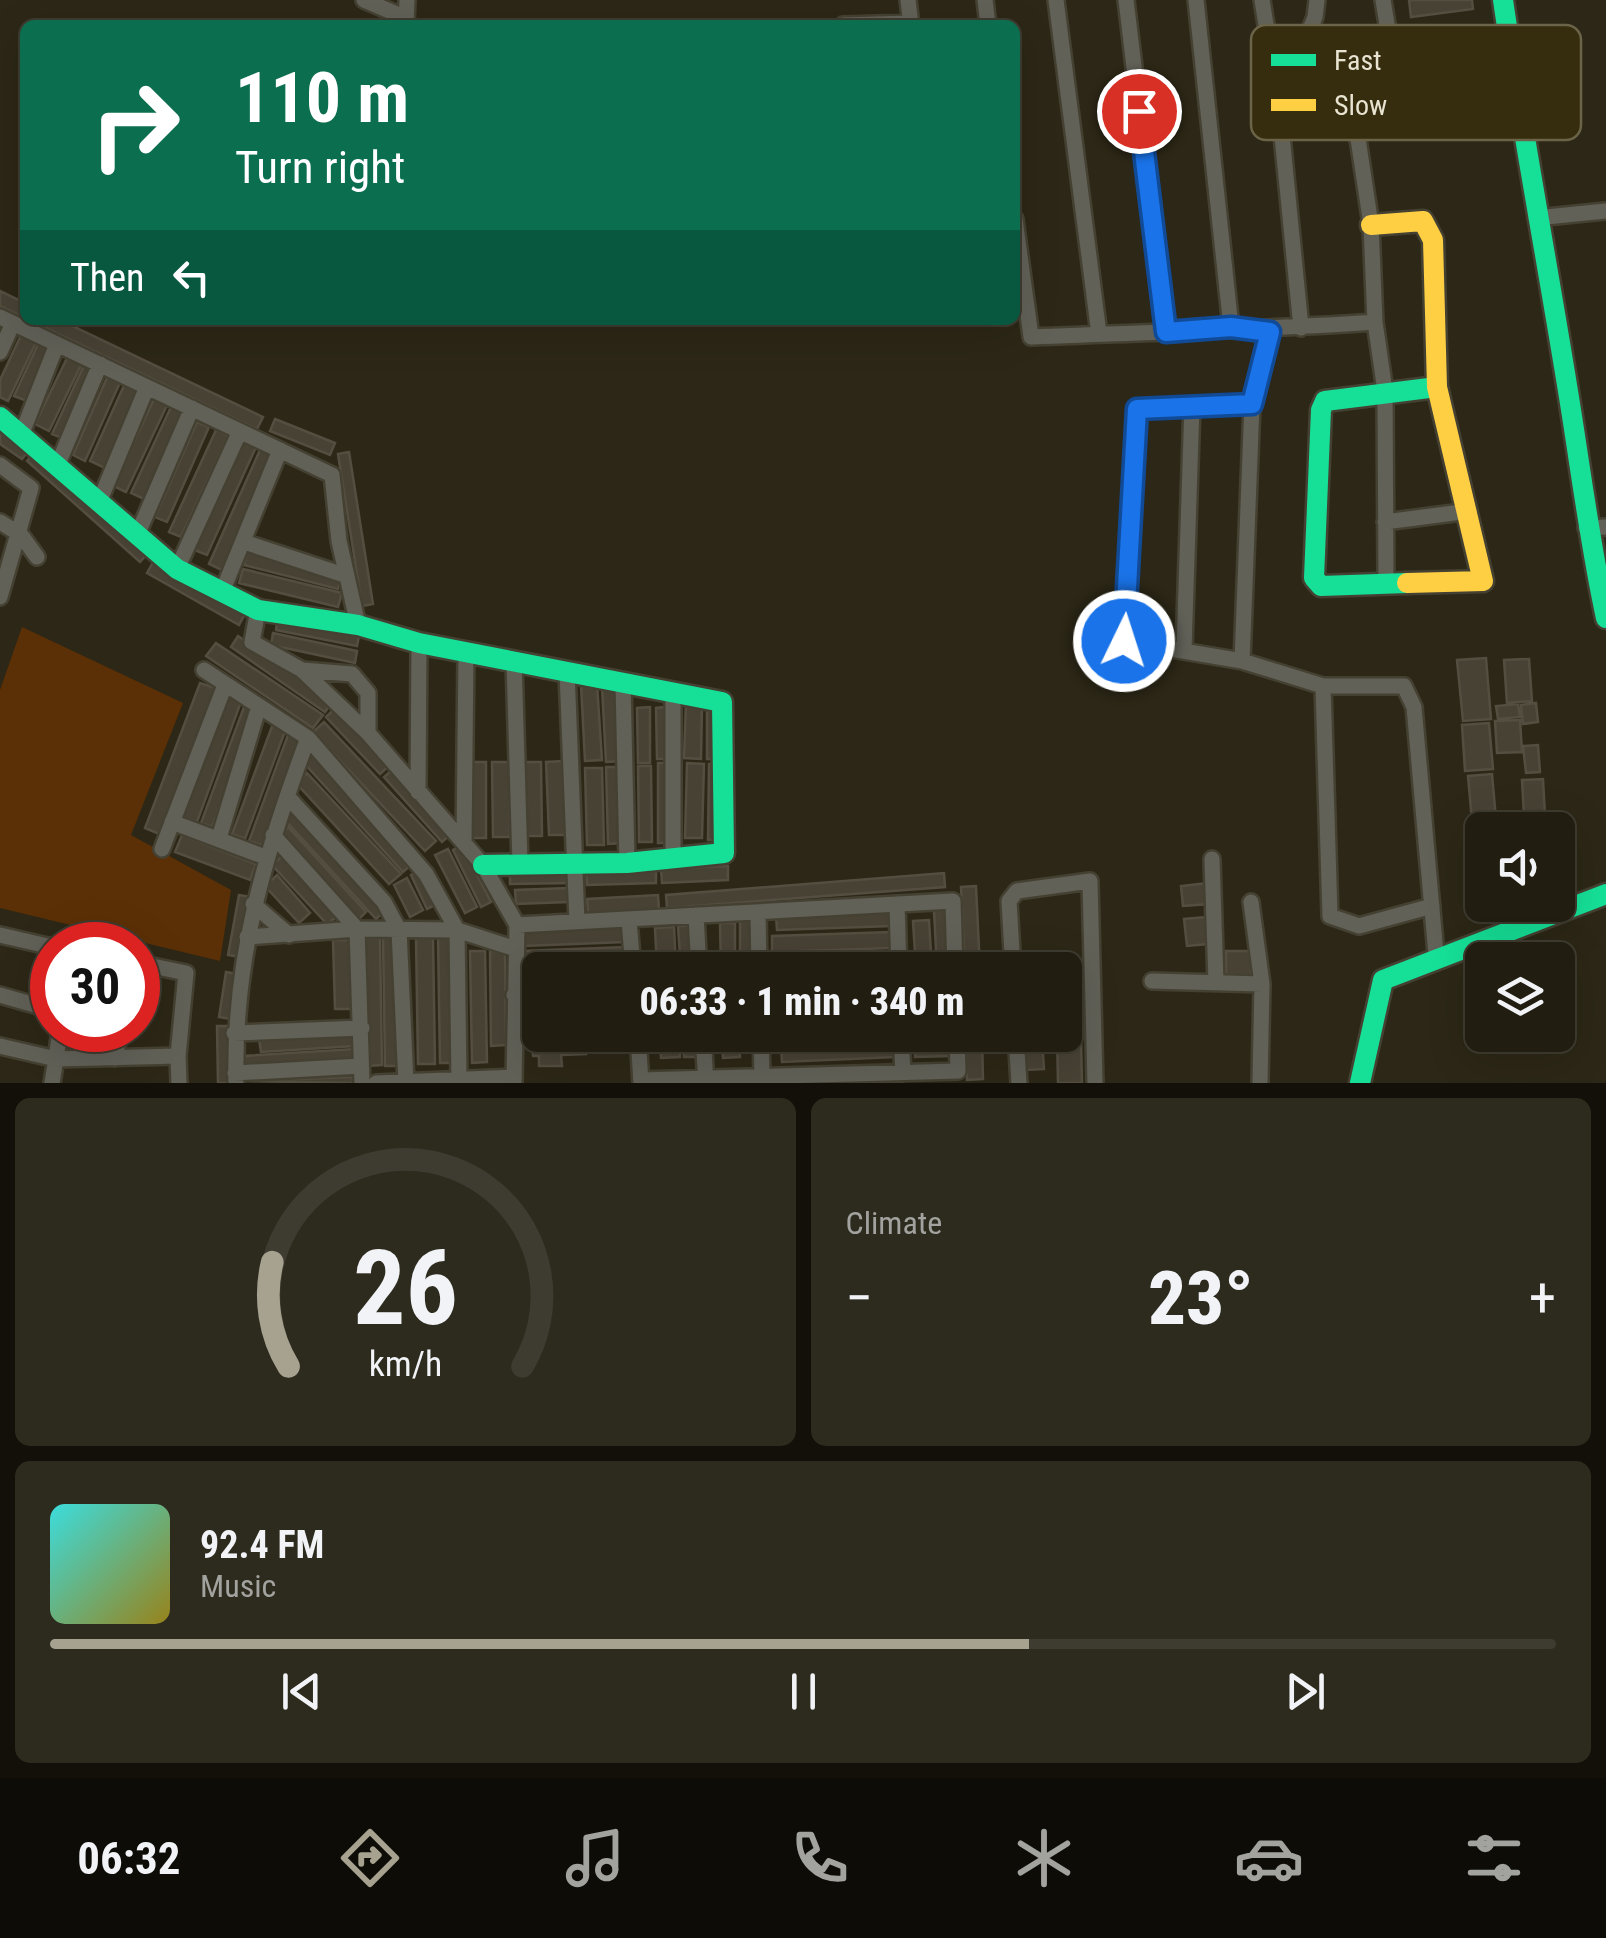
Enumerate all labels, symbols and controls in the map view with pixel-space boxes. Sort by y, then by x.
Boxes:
legend [1251,25,1581,140]
text: Fast [1334,44,1381,77]
text: 110 m [235,57,409,139]
icon: right [70,60,200,190]
pin [1097,69,1182,154]
icon: arrive [1112,84,1167,139]
text: Slow [1334,89,1387,122]
text: Turn right [235,141,405,194]
icon: left [164,250,219,305]
text: Then [70,256,144,300]
position arrow [1072,589,1176,693]
map controls [1465,812,1575,1052]
button: sound [1465,812,1575,922]
speed limit sign: 30 [30,922,160,1052]
button: layers [1465,942,1575,1052]
text: 06:33 · 1 min · 340 m [640,980,964,1024]
text: Climate [846,1204,942,1242]
text: 26 [353,1228,458,1349]
text: 23° [1148,1254,1254,1342]
text: − [846,1266,873,1330]
text: + [1529,1266,1556,1330]
text: km/h [368,1343,442,1385]
text: 92.4 FM [200,1523,324,1567]
text: Music [200,1567,276,1605]
icon: previous [274,1664,329,1719]
icon: pause [776,1664,831,1719]
icon: next [1278,1664,1333,1719]
icon: directions [335,1823,405,1893]
icon: music [560,1823,630,1893]
icon: phone [785,1823,855,1893]
icon: climate [1009,1823,1079,1893]
icon: car [1234,1823,1304,1893]
icon: filters [1459,1823,1529,1893]
text: 06:32 [77,1832,181,1885]

